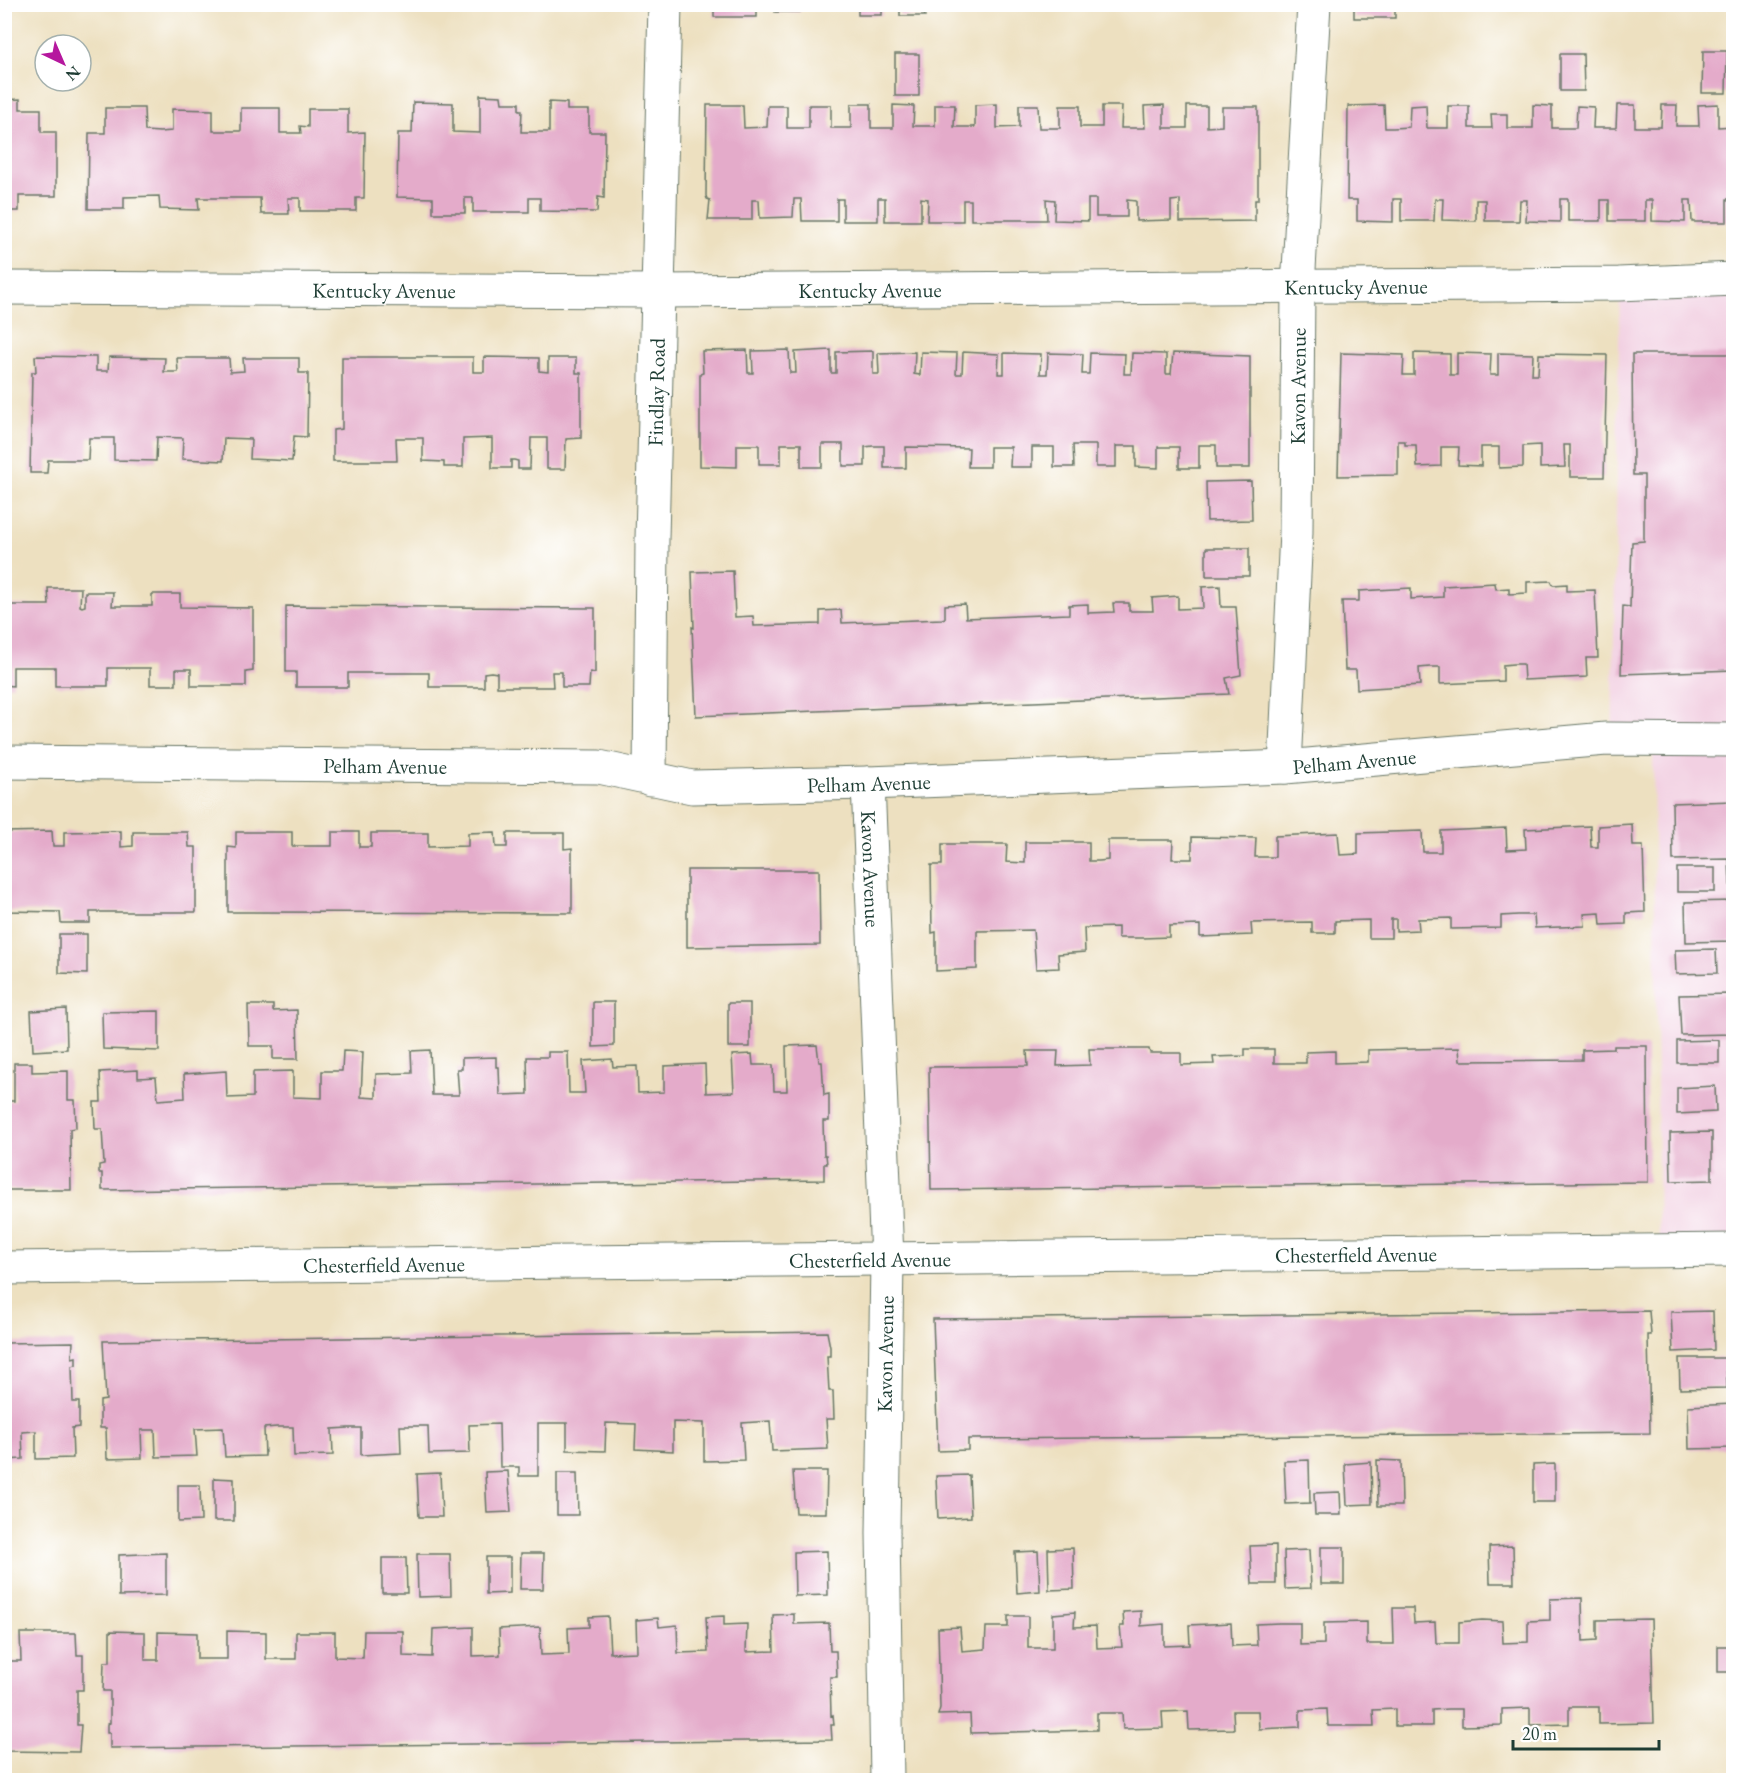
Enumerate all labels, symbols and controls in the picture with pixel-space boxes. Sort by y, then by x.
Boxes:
north arrow [33,33,93,93]
text: N [61,61,85,86]
street label: Kentucky Avenue [1284,272,1428,300]
street label: Kentucky Avenue [798,275,942,303]
street label: Kentucky Avenue [312,276,456,304]
street label: Kavon Avenue [1283,328,1311,445]
street label: Findlay Road [641,337,670,447]
street label: Pelham Avenue [1291,742,1417,780]
street label: Pelham Avenue [323,751,447,779]
street label: Pelham Avenue [807,767,931,798]
street label: Kavon Avenue [856,810,887,928]
street label: Chesterfield Avenue [1275,1240,1437,1268]
street label: Chesterfield Avenue [789,1245,951,1273]
street label: Chesterfield Avenue [303,1250,465,1278]
street label: Kavon Avenue [870,1295,900,1413]
scale bar [1513,1713,1658,1751]
text: 20 m [1522,1722,1557,1745]

